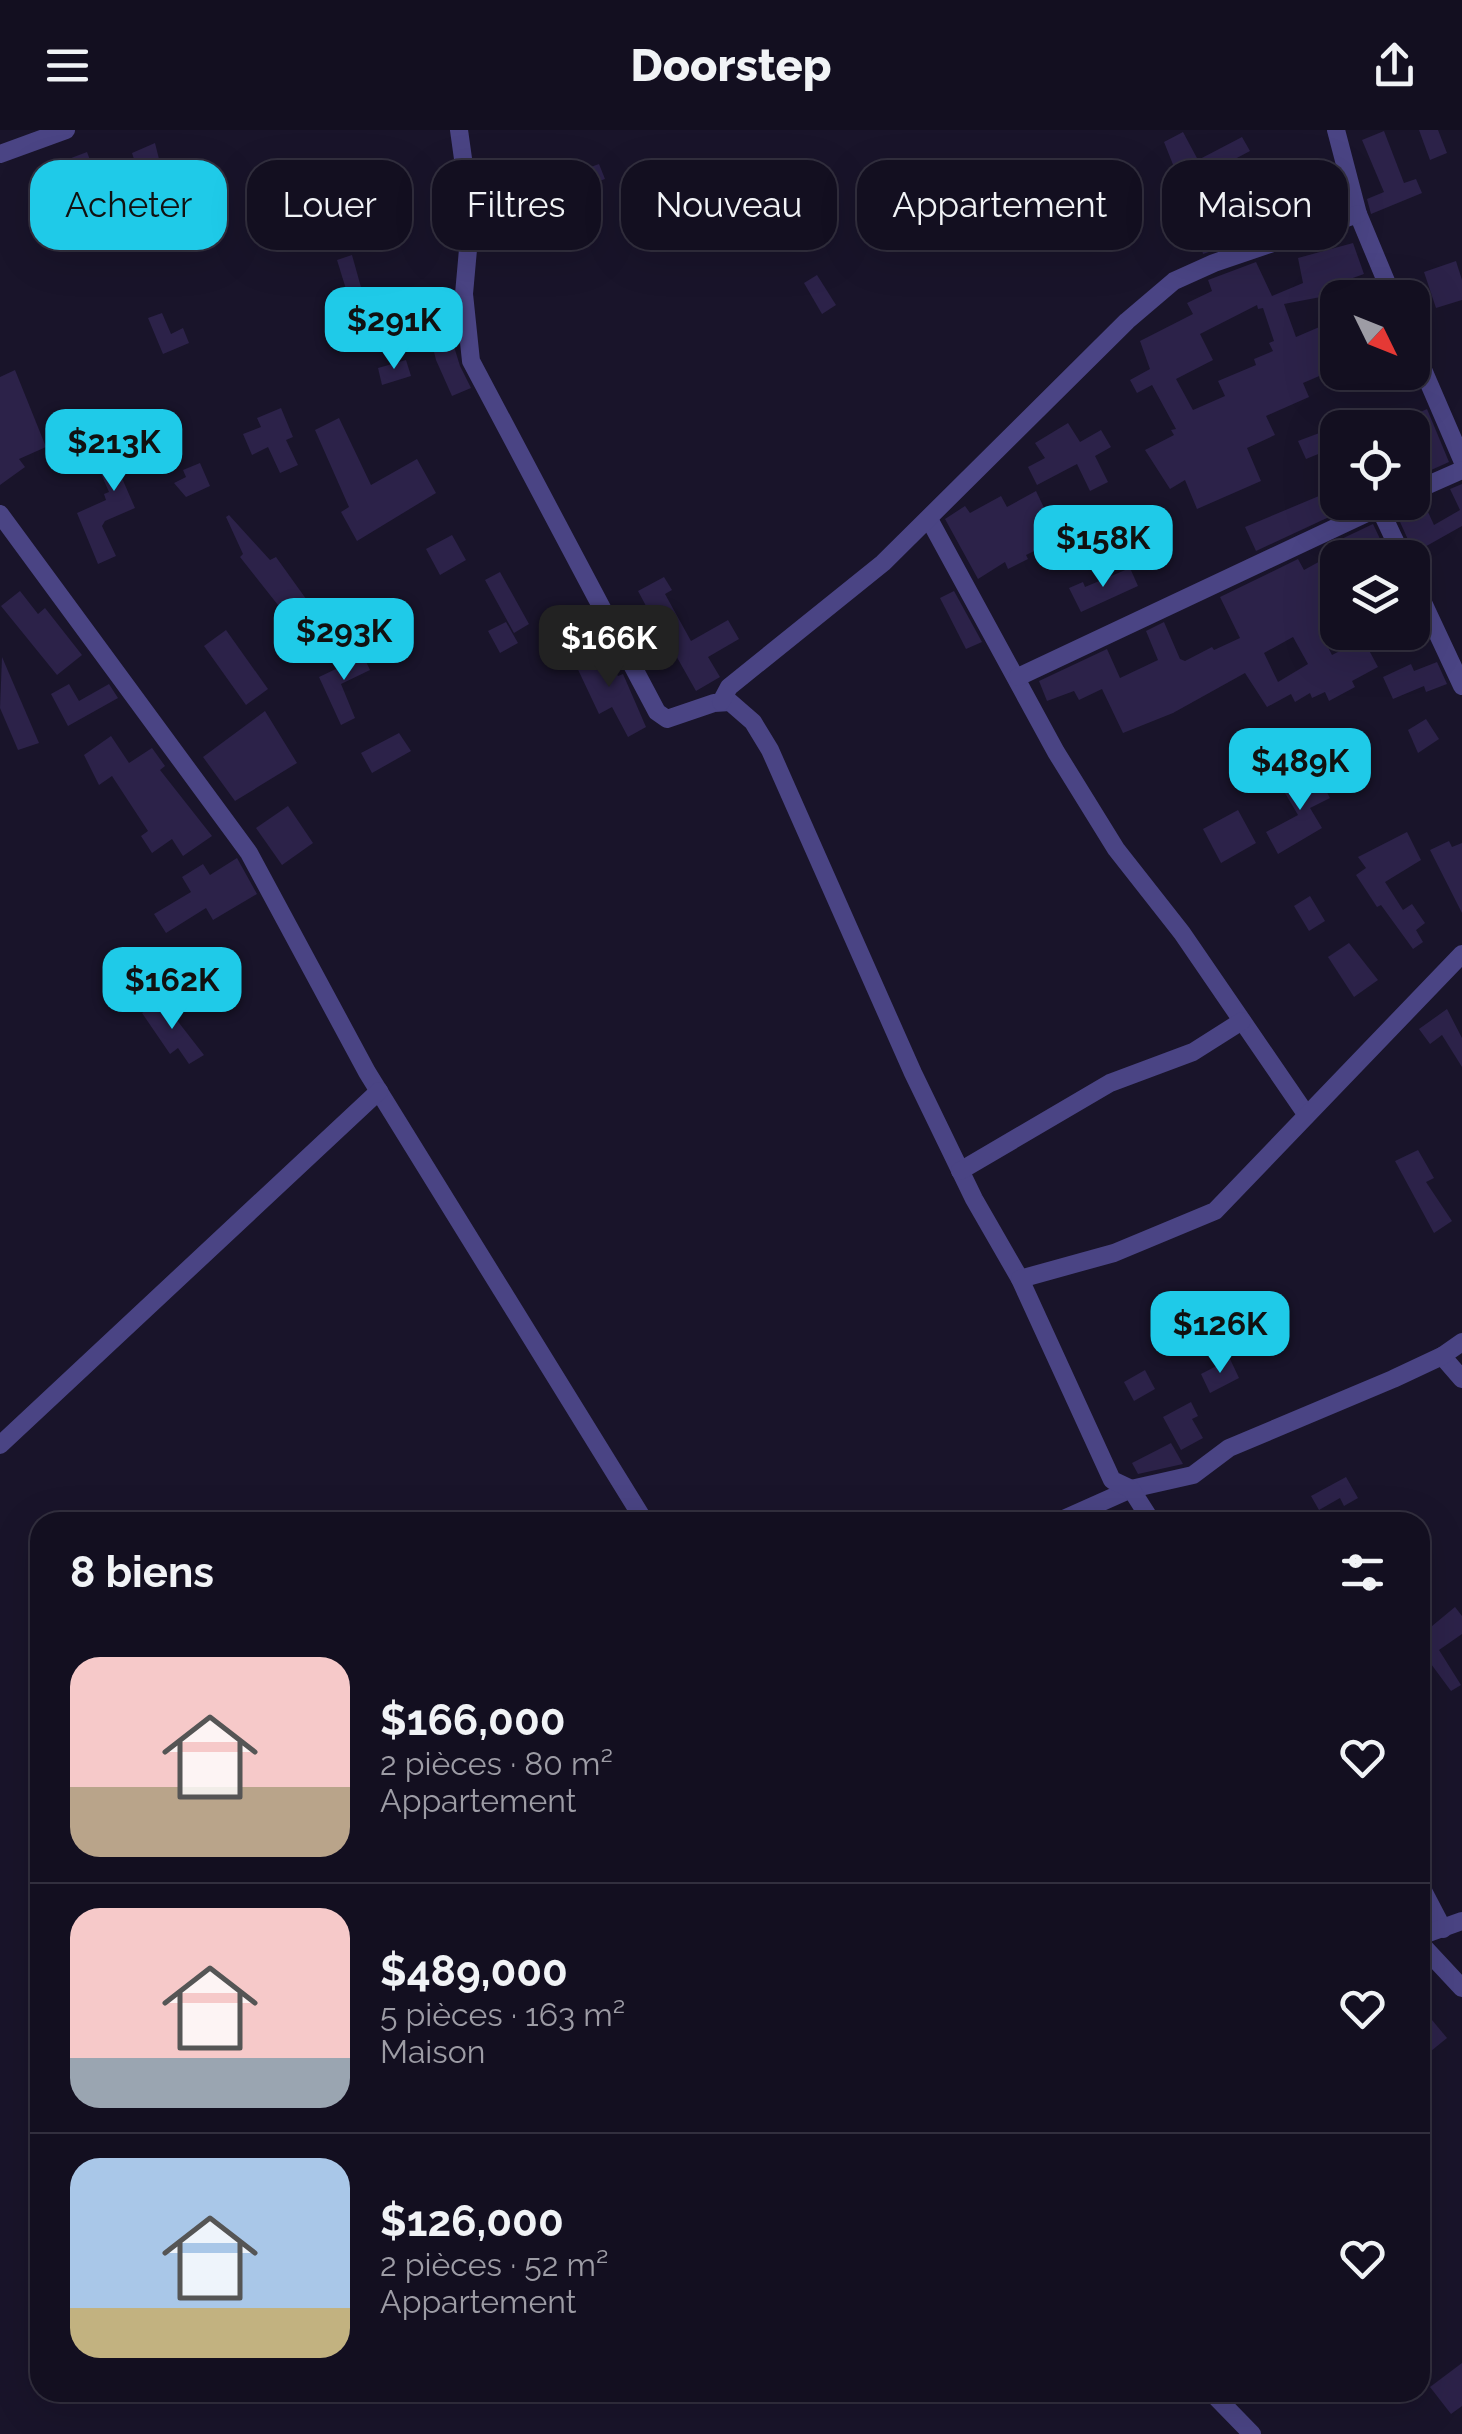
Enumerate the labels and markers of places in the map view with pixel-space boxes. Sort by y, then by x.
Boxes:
pin: $291K [324,287,464,372]
pin: $213K [44,409,184,494]
pin: $158K [1033,505,1173,590]
pin: $293K [274,598,414,683]
pin: $166K [539,605,679,690]
pin: $489K [1230,728,1370,813]
pin: $162K [102,947,242,1032]
pin: $126K [1150,1291,1290,1376]

